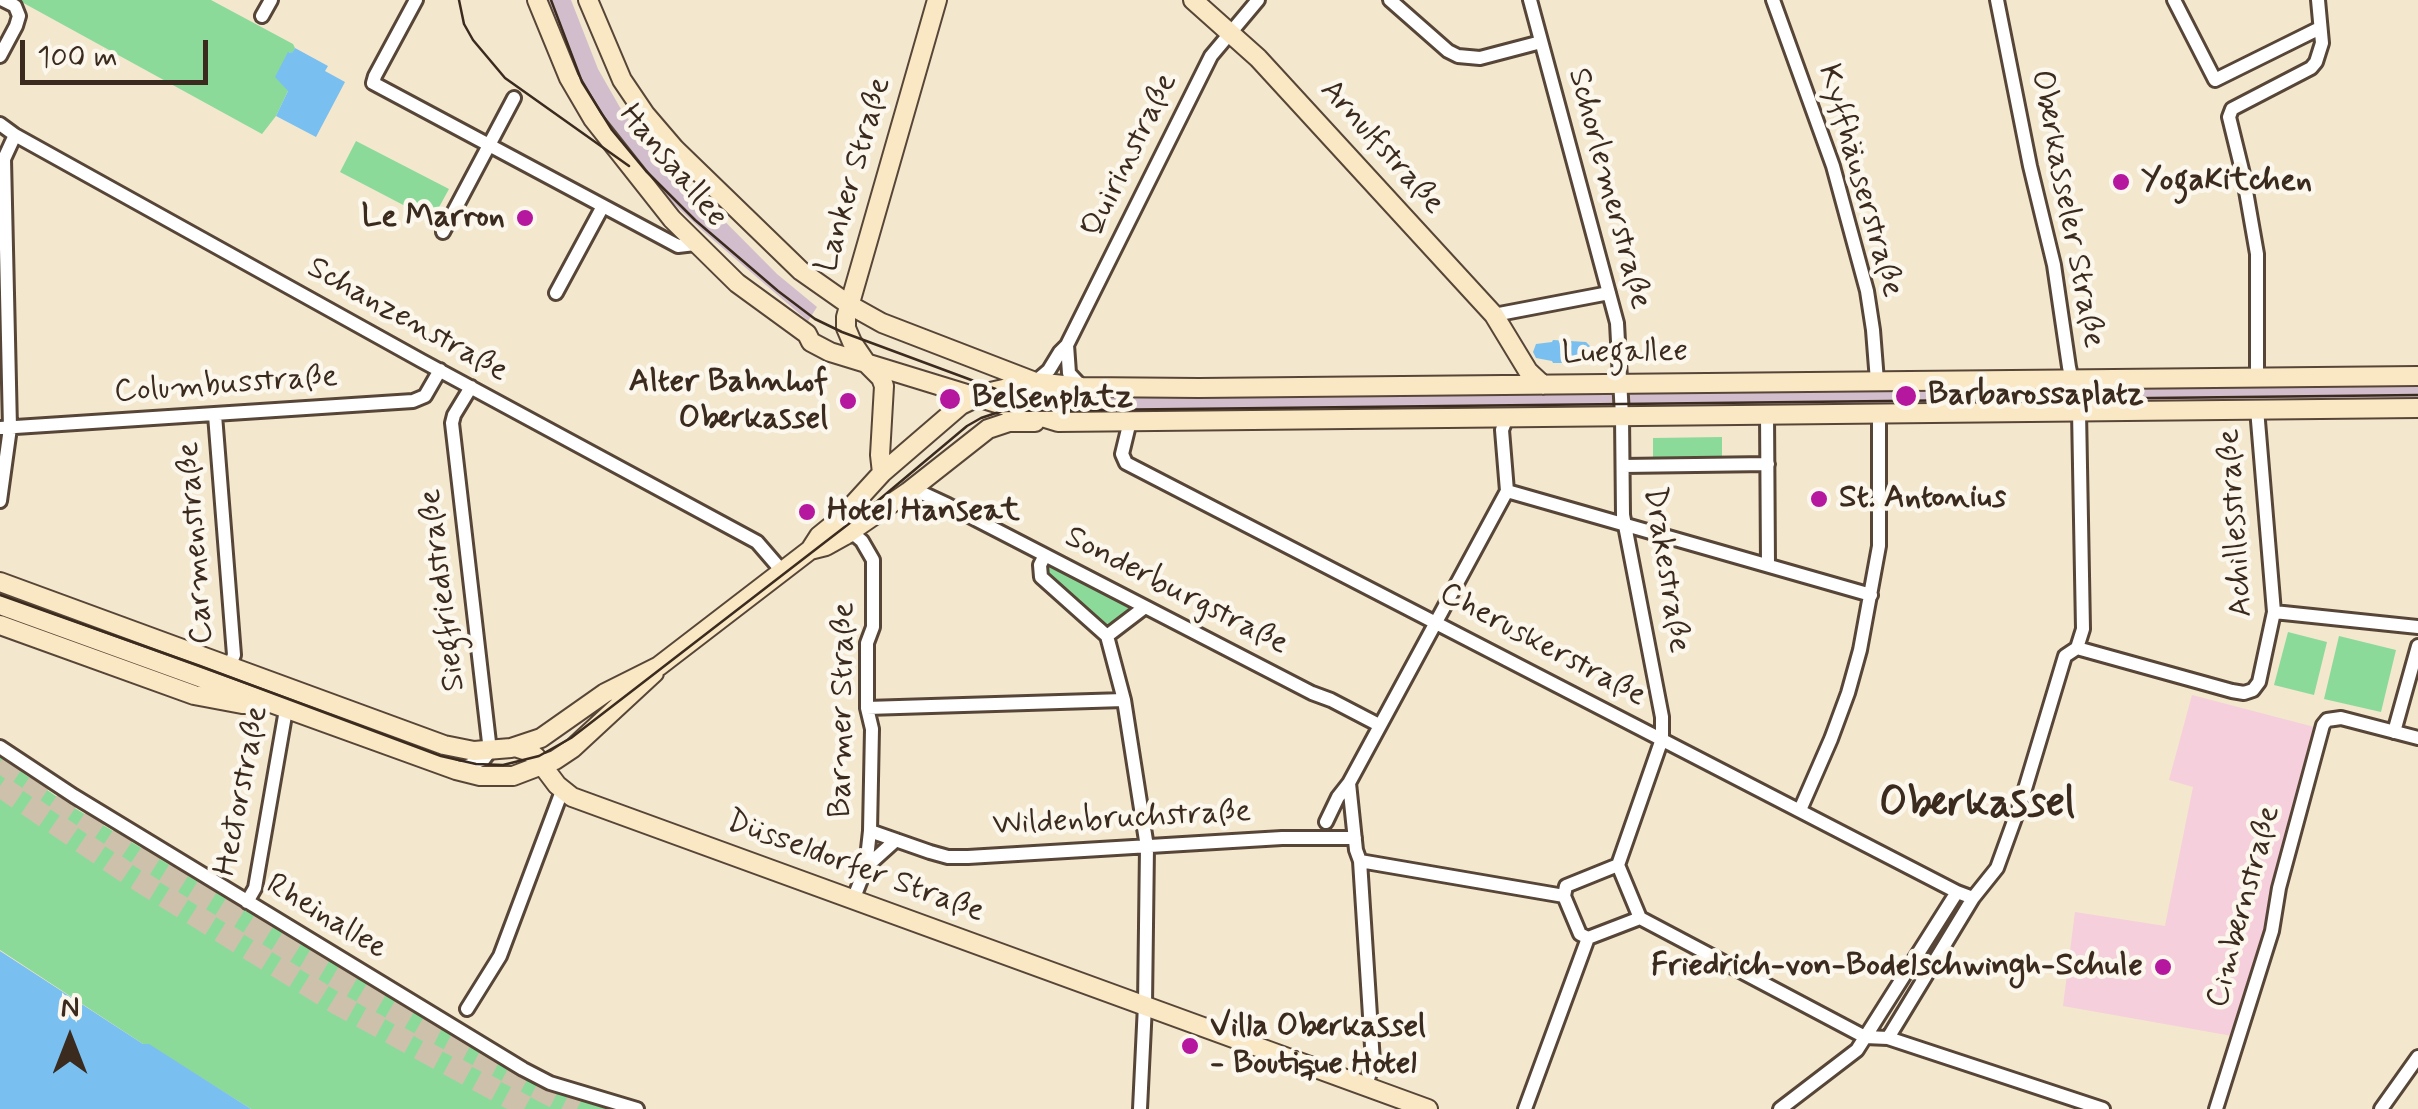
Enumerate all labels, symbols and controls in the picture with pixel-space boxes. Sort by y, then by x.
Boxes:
scale bar [25,20,212,82]
text: 100 m [37,38,118,77]
street label: Kyffhäuserstraße [1807,60,1911,302]
street label: Schorlemerstraße [1557,64,1659,314]
street label: Quirinstraße [1075,67,1187,245]
street label: Oberkasseler Straße [2020,67,2112,351]
street label: Lanker Straße [809,73,901,277]
street label: Arnulfstraße [1310,73,1452,223]
street label: Hansaallee [609,98,735,236]
place label: YogaKitchen [2141,163,2312,201]
marker: YogaKitchen [2110,171,2132,193]
place label: Le Marron [361,199,505,237]
marker: Le Marron [514,207,536,229]
street label: Schanzenstraße [300,250,514,392]
street label: Luegallee [1562,334,1688,374]
street label: Columbusstraße [113,359,339,413]
place label: Alter Bahnhof Oberkassel [629,364,828,439]
place label: Barbarossaplatz [1928,377,2144,415]
place label: Belsenplatz [972,380,1133,418]
marker: Barbarossaplatz [1893,383,1919,409]
marker: Belsenplatz [937,386,963,412]
marker: Alter Bahnhof Oberkassel [837,390,859,412]
street label: Achillesstraße [2211,427,2263,619]
street label: Carmenstraße [171,440,223,646]
place label: St. Antonius [1839,480,2006,518]
street label: Drakestraße [1633,484,1697,656]
street label: Siegfriedstraße [413,487,475,693]
marker: St. Antonius [1808,488,1830,510]
place label: Hotel Hanseat [827,493,1020,531]
marker: Hotel Hanseat [796,501,818,523]
street label: Sonderburgstraße [1058,519,1294,665]
street label: Cheruskerstraße [1432,575,1652,717]
street label: Barmer Straße [823,602,865,818]
street label: Hectorstraße [208,703,278,879]
district label: Oberkassel [1879,781,2075,831]
street label: Wildenbruchstraße [992,794,1252,846]
street label: Cimbernstraße [2200,802,2290,1012]
street label: Düsseldorfer Straße [721,803,989,933]
street label: Rheinallee [258,867,394,969]
place label: Friedrich-von-Bodelschwingh-Schule [1651,948,2143,986]
marker: Friedrich-von-Bodelschwingh-Schule [2152,956,2174,978]
north arrow [20,989,120,1089]
text: N [61,990,79,1027]
place label: Villa Oberkassel - Boutique Hotel [1210,1009,1426,1084]
marker: Villa Oberkassel - Boutique Hotel [1179,1035,1201,1057]

